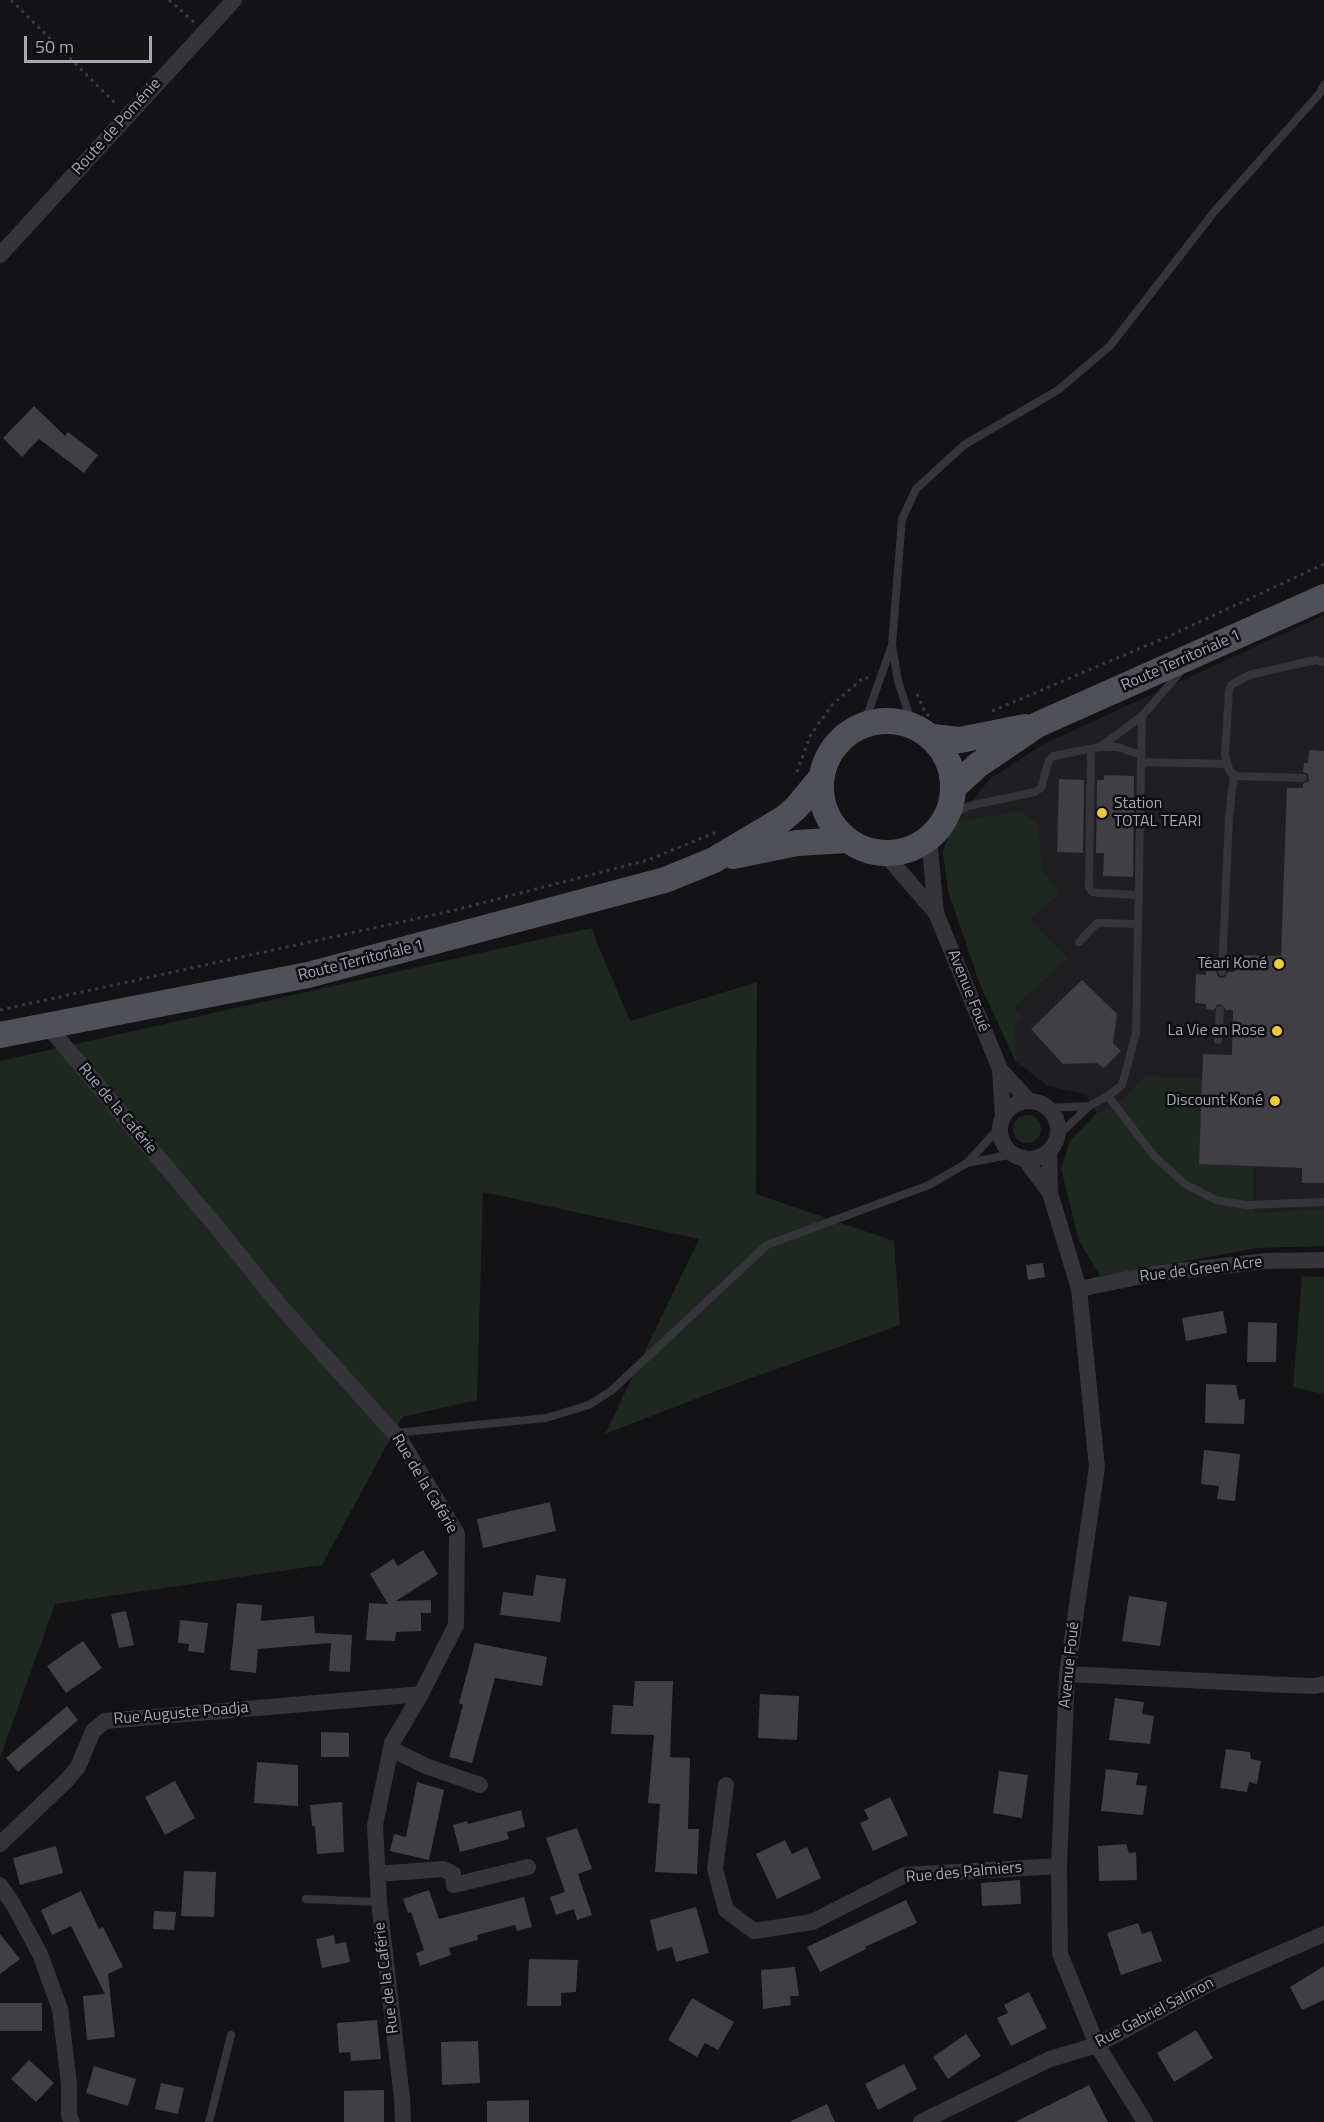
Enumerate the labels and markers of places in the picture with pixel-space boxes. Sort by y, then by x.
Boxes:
place label: Station TOTAL TEARI [1114,794,1201,832]
marker: Station TOTAL TEARI [1095,806,1109,820]
place label: Téari Koné [1197,954,1267,974]
marker: Téari Koné [1272,957,1286,971]
place label: La Vie en Rose [1168,1021,1265,1041]
marker: La Vie en Rose [1270,1024,1284,1038]
place label: Discount Koné [1166,1091,1263,1111]
marker: Discount Koné [1268,1094,1282,1108]

